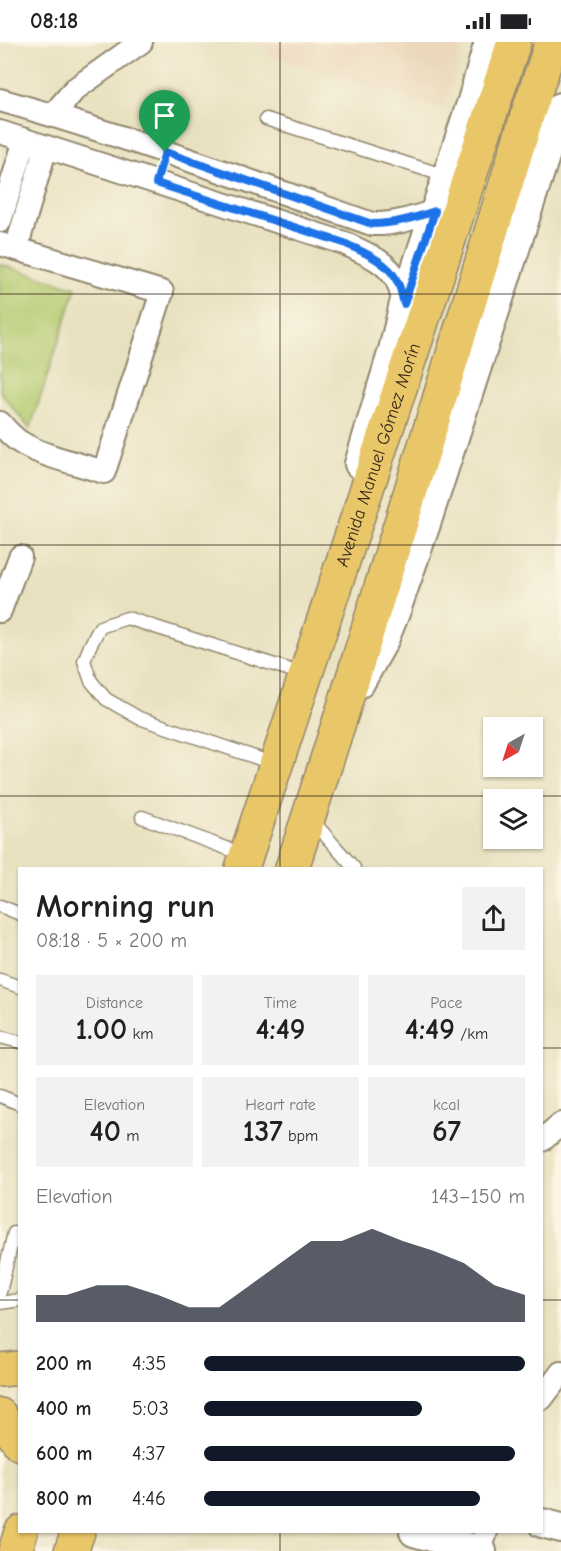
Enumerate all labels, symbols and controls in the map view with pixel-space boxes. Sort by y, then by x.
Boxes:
text: 08:18 [30,8,78,34]
pin [139,90,190,152]
icon: arrive [148,99,181,132]
street label: Avenida Manuel Gómez Morín [332,340,425,569]
north arrow [483,717,543,777]
map controls [483,717,543,849]
button: layers [483,789,543,849]
text: Morning run [36,887,215,925]
button: share [462,887,525,950]
text: 08:18 · 5 × 200 m [36,929,187,952]
text: Distance [86,994,143,1012]
text: Time [264,994,297,1012]
text: Pace [430,994,463,1012]
text: 1.00 [76,1012,127,1047]
text: 4:49 [255,1012,306,1047]
text: 4:49 [405,1012,455,1047]
text: km [127,1025,153,1043]
text: /km [455,1025,488,1043]
text: Elevation [84,1096,145,1114]
text: Heart rate [245,1096,316,1114]
text: kcal [433,1096,460,1114]
text: 40 [90,1114,121,1149]
text: 137 [243,1114,283,1149]
text: 67 [432,1114,461,1149]
text: m [121,1127,139,1145]
text: bpm [283,1127,318,1145]
text: Elevation [36,1185,113,1208]
text: 143–150 m [431,1185,525,1208]
text: 200 m [36,1352,92,1375]
text: 4:35 [132,1352,166,1375]
text: 400 m [36,1397,91,1420]
text: 5:03 [132,1397,169,1420]
text: 600 m [36,1442,92,1465]
text: 4:37 [132,1442,165,1465]
text: 800 m [36,1487,92,1510]
text: 4:46 [132,1487,166,1510]

